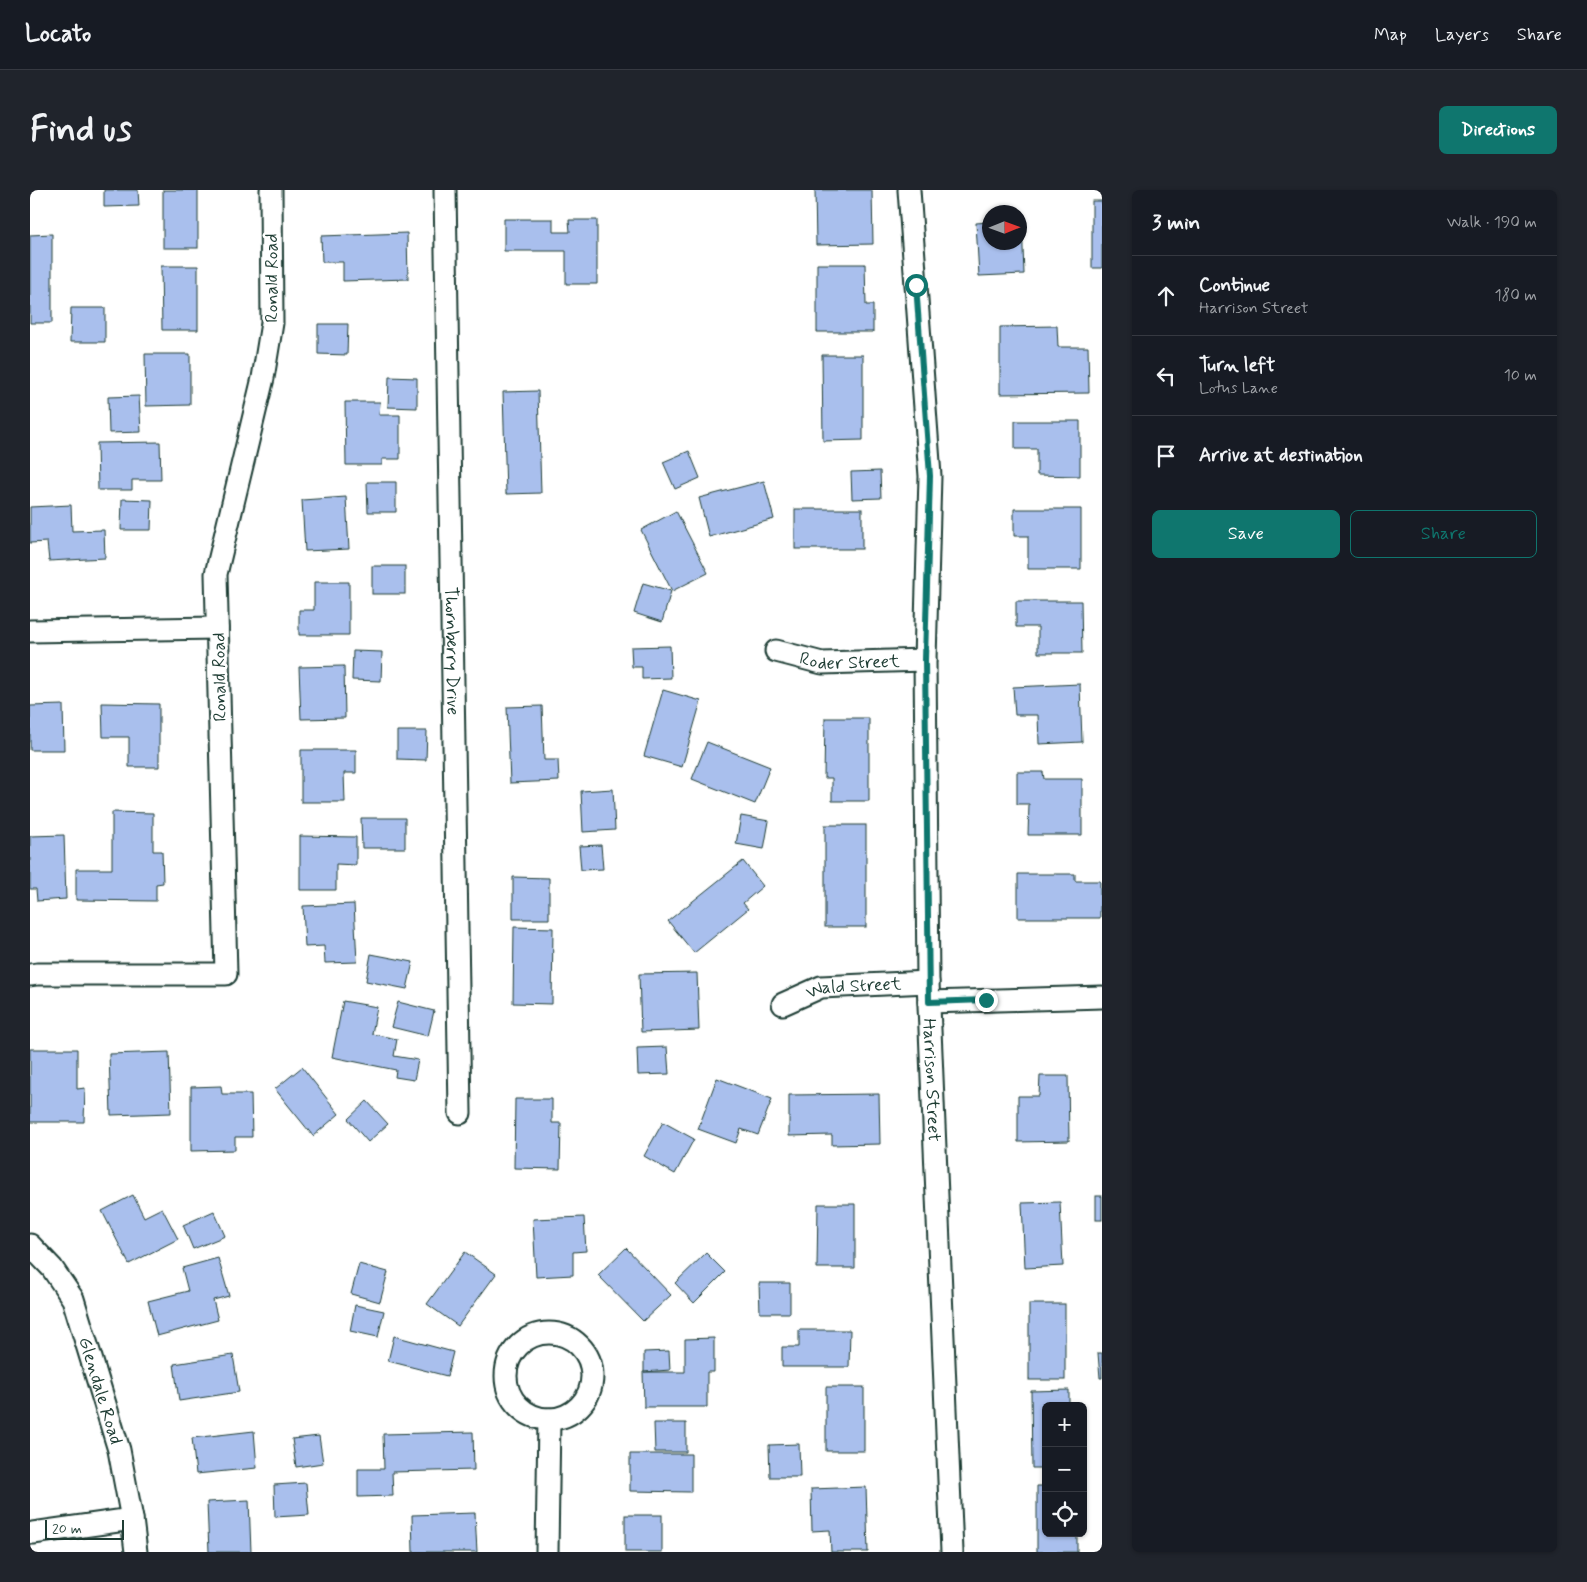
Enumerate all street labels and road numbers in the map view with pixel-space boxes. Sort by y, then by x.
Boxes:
street label: Ronald Road [260,233,284,323]
street label: Thornberry Drive [438,586,465,716]
street label: Ronald Road [207,632,233,722]
street label: Roder Street [797,647,900,676]
street label: Wald Street [802,972,902,1005]
street label: Harrison Street [917,1018,946,1142]
street label: Glendale Road [72,1334,128,1448]

